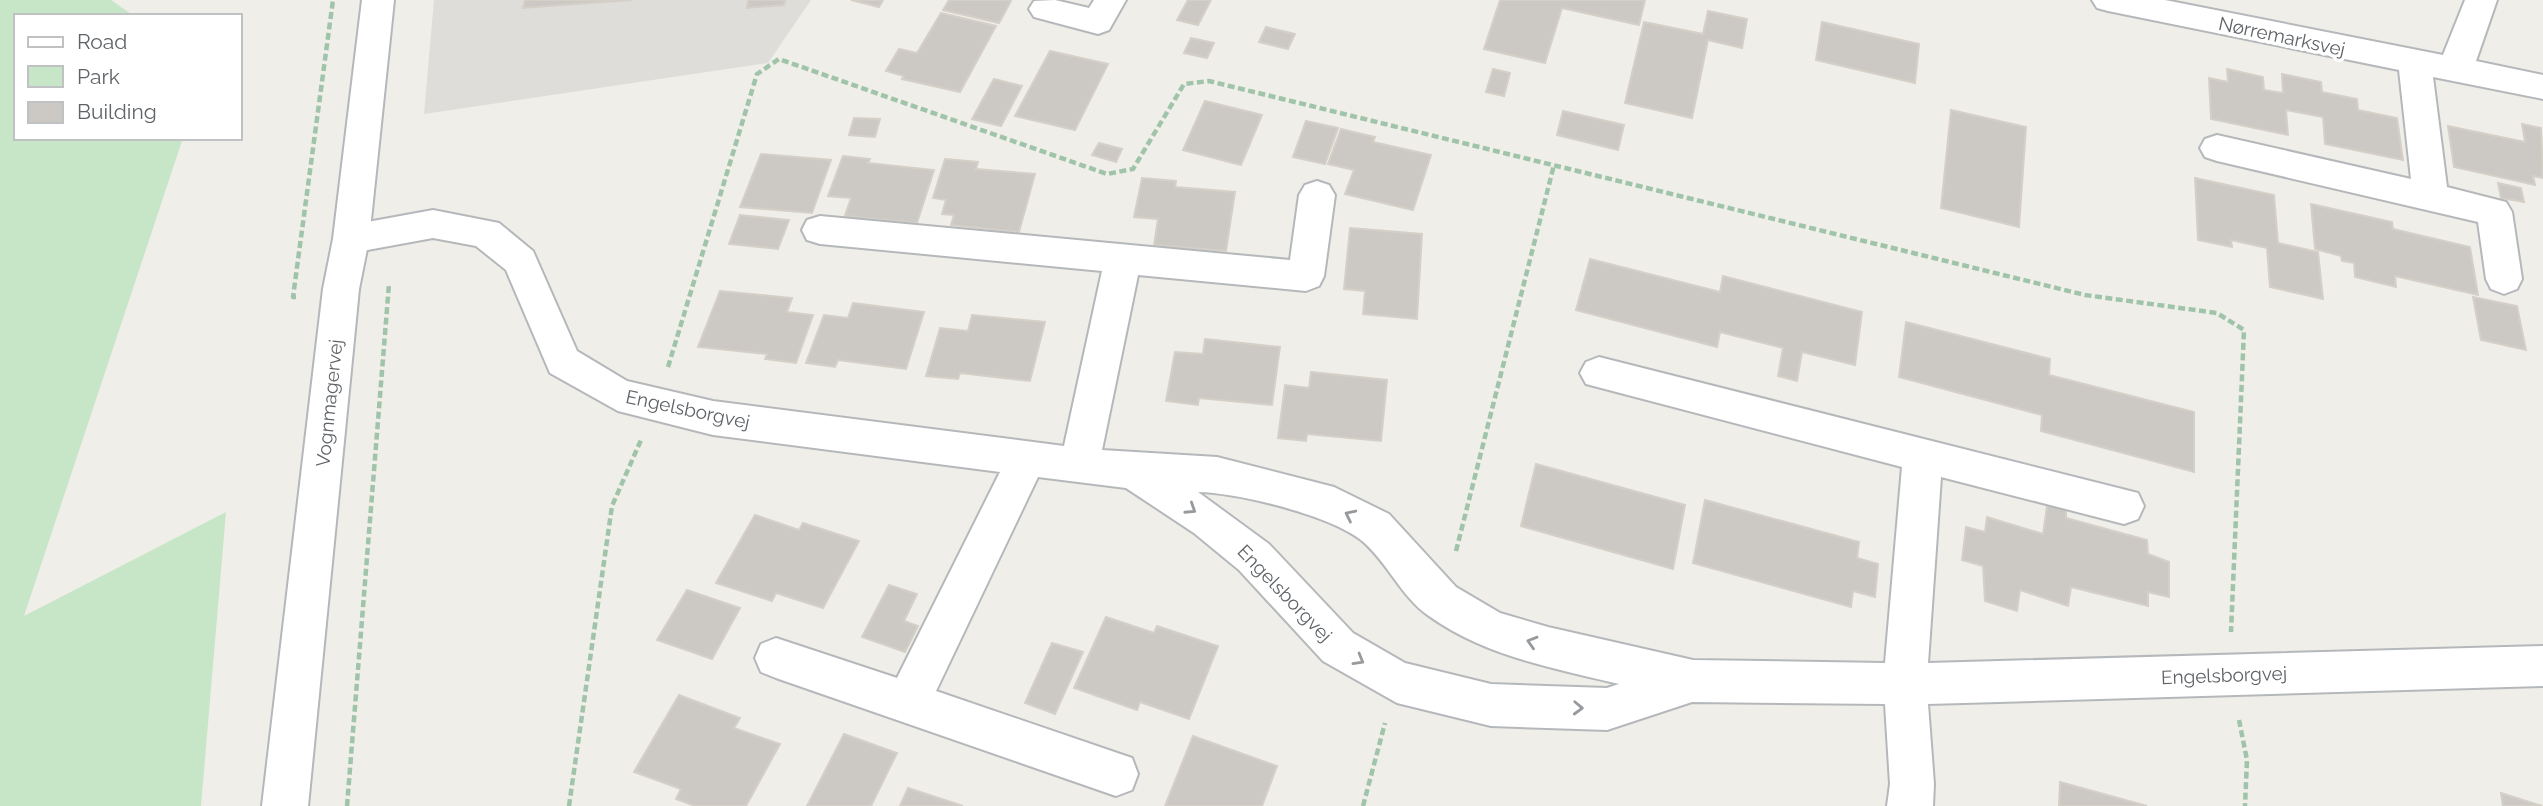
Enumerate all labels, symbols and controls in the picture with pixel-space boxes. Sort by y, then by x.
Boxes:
street label: Nørremarksvej [2217,12,2347,60]
legend [14,14,242,140]
text: Road [77,29,127,54]
text: Park [77,64,120,89]
text: Building [77,99,157,124]
street label: Vognmagervej [311,338,347,468]
street label: Engelsborgvej [624,385,752,433]
one-way arrow [1183,500,1196,513]
one-way arrow [1345,509,1357,523]
street label: Engelsborgvej [1233,540,1337,646]
one-way arrow [1526,636,1538,651]
one-way arrow [1352,652,1365,665]
street label: Engelsborgvej [2161,662,2287,688]
one-way arrow [1573,700,1584,716]

